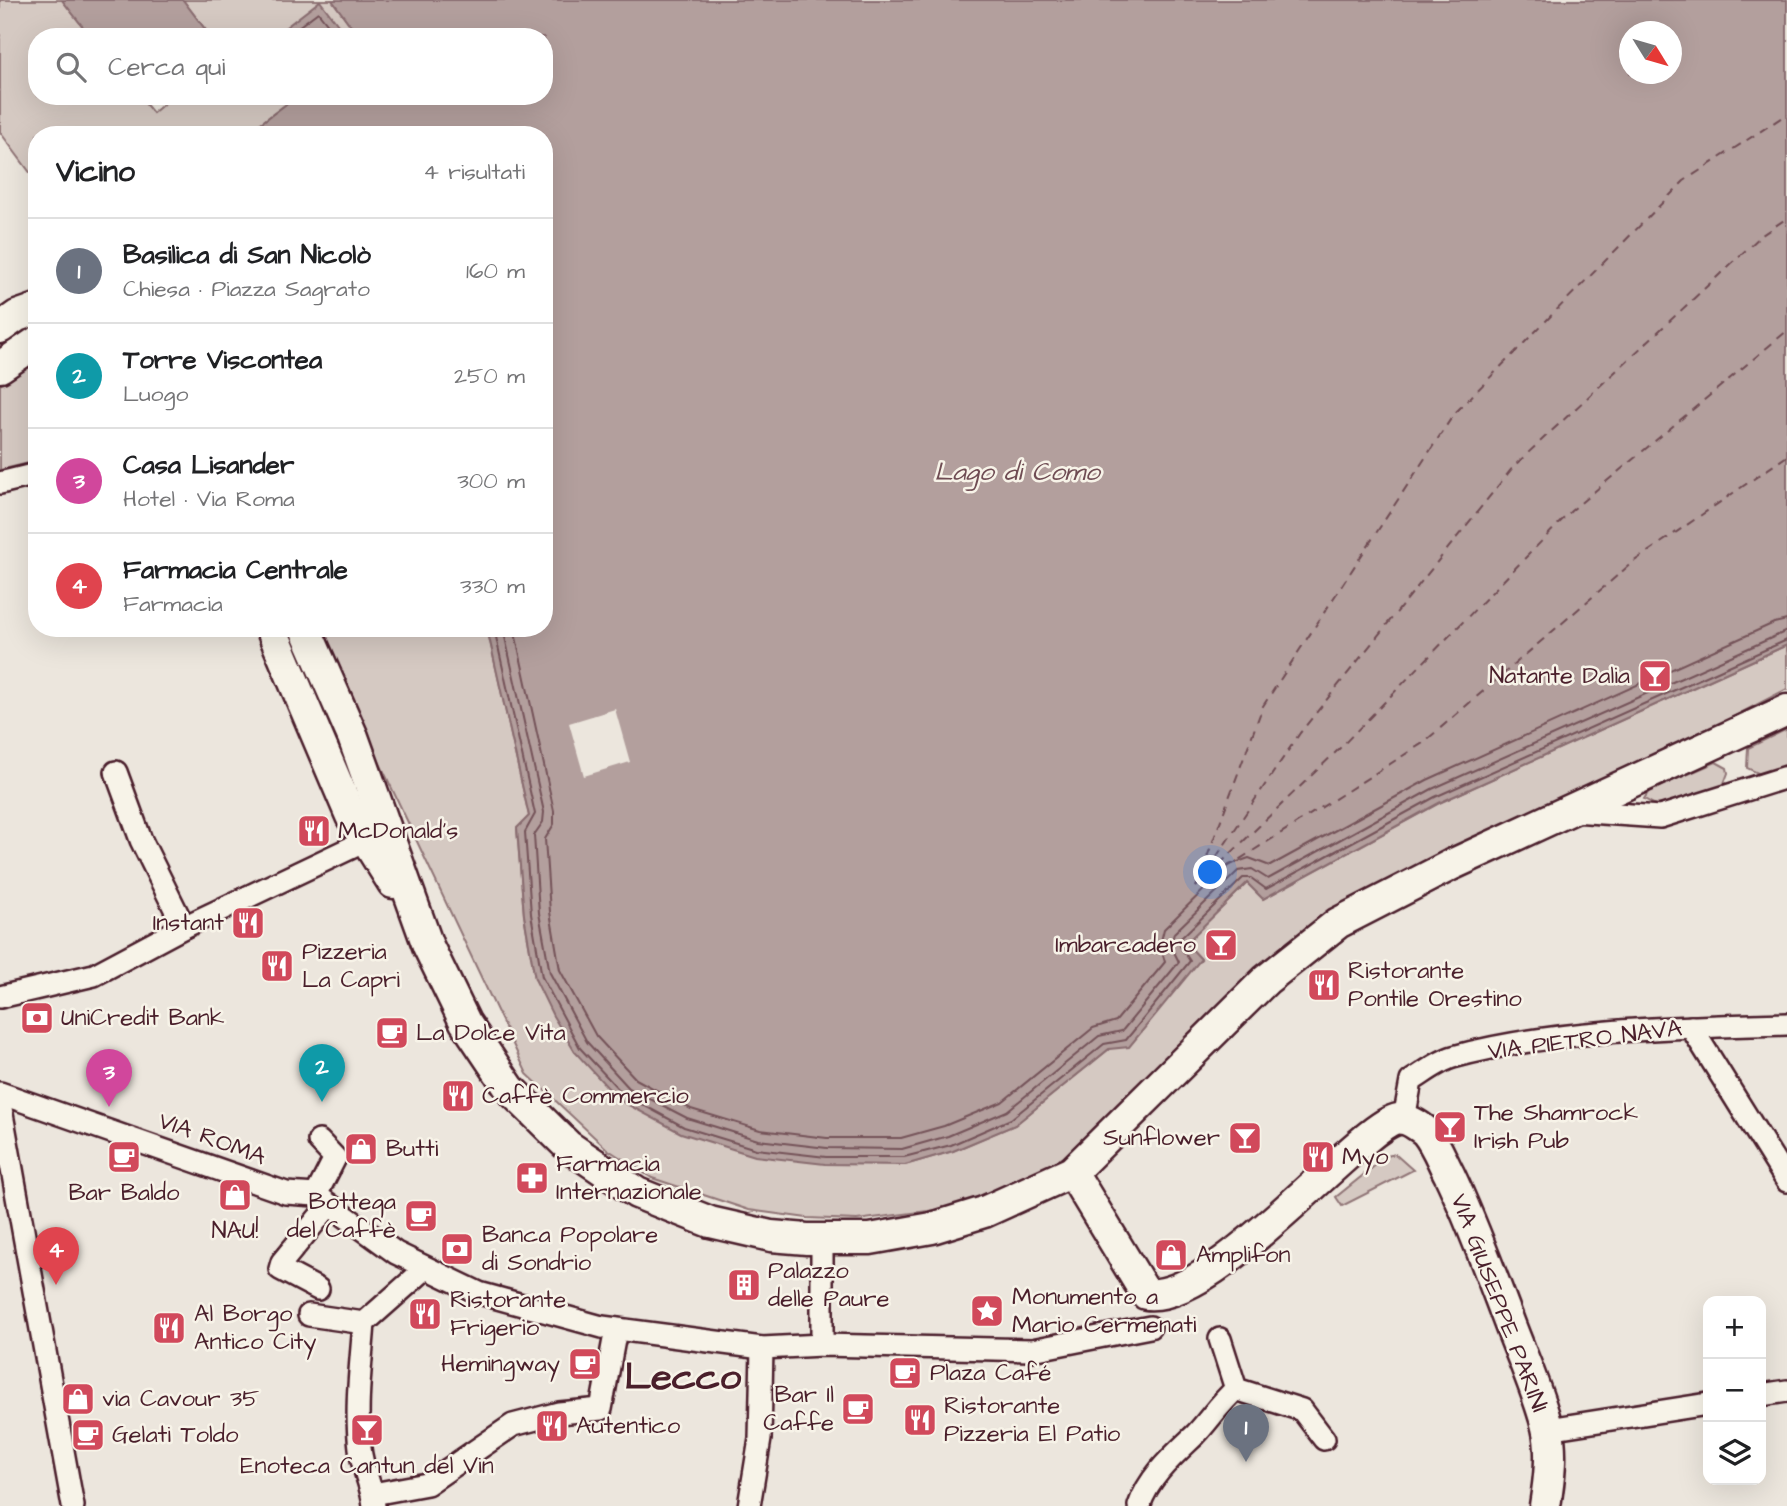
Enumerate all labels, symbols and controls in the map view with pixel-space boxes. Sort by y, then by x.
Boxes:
north arrow [1619,21,1682,84]
search box [28,28,553,105]
icon: search [52,48,90,86]
text: Cerca qui [108,49,225,85]
text: Vicino [56,151,135,193]
text: 4 risultati [423,156,525,188]
text: Basilica di San Nicolò [123,237,371,273]
text: 1 [78,255,80,287]
text: 160 m [466,255,525,287]
text: Chiesa · Piazza Sagrato [123,273,370,305]
text: Torre Viscontea [123,342,322,378]
text: 2 [72,360,86,392]
text: 250 m [454,360,525,392]
text: Luogo [123,378,188,410]
text: Casa Lisander [123,447,294,483]
water label: Lago di Como [934,454,1102,491]
text: 3 [73,465,85,497]
text: 300 m [457,465,525,497]
text: Hotel · Via Roma [123,483,295,515]
text: Farmacia Centrale [123,552,348,588]
text: 4 [71,570,87,602]
text: 330 m [460,570,525,602]
text: Farmacia [123,588,223,620]
bar icon: Natante Dalia [1636,657,1674,695]
place label: Natante Dalia [1489,659,1630,693]
restaurant icon: McDonald's [295,812,333,850]
place label: McDonald's [338,814,458,848]
your location [1193,855,1227,889]
restaurant icon: Instant [229,904,267,942]
place label: Instant [153,906,224,940]
bar icon: Imbarcadero [1202,926,1240,964]
place label: Imbarcadero [1055,928,1197,962]
place label: Pizzeria La Capri [302,935,400,997]
restaurant icon: Pizzeria La Capri [258,947,296,985]
place label: Ristorante Pontile Orestino [1348,954,1522,1016]
restaurant icon: Ristorante Pontile Orestino [1305,966,1343,1004]
bank icon: UniCredit Bank [18,999,56,1037]
place label: UniCredit Bank [61,1001,225,1035]
street label: VIA PIETRO NAVA [1486,1011,1684,1069]
cafe icon: La Dolce Vita [373,1014,411,1052]
place label: La Dolce Vita [416,1016,566,1050]
pin: 2 [299,1044,345,1102]
pin: 3 [86,1049,132,1107]
restaurant icon: Caffè Commercio [439,1077,477,1115]
place label: Caffè Commercio [482,1079,689,1113]
place label: The Shamrock Irish Pub [1474,1096,1639,1158]
street label: VIA ROMA [154,1104,270,1174]
bar icon: The Shamrock Irish Pub [1431,1108,1469,1146]
bar icon: Sunflower [1226,1119,1264,1157]
place label: Sunflower [1103,1121,1220,1155]
shop icon: Butti [342,1130,380,1168]
place label: Butti [386,1132,439,1166]
cafe icon: Bar Baldo [105,1138,143,1176]
restaurant icon: Myo [1299,1138,1337,1176]
place label: Myo [1342,1140,1389,1175]
place label: Farmacia Internazionale [556,1147,702,1209]
pharmacy icon: Farmacia Internazionale [513,1159,551,1197]
place label: Bar Baldo [69,1176,180,1210]
shop icon: NAU! [216,1176,254,1214]
place label: Bottega del Caffè [287,1185,396,1247]
street label: VIA GIUSEPPE PARINI [1442,1189,1556,1417]
cafe icon: Bottega del Caffè [402,1197,440,1235]
place label: NAU! [211,1214,259,1248]
place label: Banca Popolare di Sondrio [482,1218,658,1280]
pin: 4 [33,1227,79,1285]
bank icon: Banca Popolare di Sondrio [438,1230,476,1268]
shop icon: Amplifon [1152,1236,1190,1274]
place label: Amplifon [1196,1238,1291,1272]
place label: Palazzo delle Paure [768,1254,889,1316]
building icon: Palazzo delle Paure [725,1266,763,1304]
place label: Monumento a Mario Cermenati [1012,1280,1197,1342]
place label: Ristorante Frigerio [450,1283,566,1346]
place icon: Monumento a Mario Cermenati [968,1292,1006,1330]
restaurant icon: Ristorante Frigerio [406,1295,444,1333]
map controls [1703,1296,1766,1485]
button: + [1703,1296,1766,1359]
place label: Al Borgo Antico City [194,1297,317,1360]
restaurant icon: Al Borgo Antico City [150,1309,188,1347]
cafe icon: Hemingway [566,1345,604,1383]
place label: Hemingway [441,1347,560,1382]
district label: Lecco [625,1352,742,1404]
cafe icon: Plaza Café [886,1354,924,1392]
place label: Plaza Café [930,1356,1051,1390]
button: − [1703,1359,1766,1422]
place label: Bar Il Caffe [763,1378,834,1440]
shop icon: via Cavour 35 [59,1380,97,1418]
place label: via Cavour 35 [102,1382,259,1416]
place label: Ristorante Pizzeria El Patio [944,1389,1121,1451]
cafe icon: Bar Il Caffe [839,1390,877,1428]
restaurant icon: Ristorante Pizzeria El Patio [901,1401,939,1439]
pin: 1 [1223,1404,1269,1462]
restaurant icon: Autentico [533,1407,571,1445]
place label: Autentico [576,1409,681,1443]
bar icon: Enoteca Cantun del Vin [348,1411,386,1449]
cafe icon: Gelati Toldo [69,1416,107,1454]
place label: Gelati Toldo [112,1418,239,1452]
button: layers [1703,1422,1766,1485]
place label: Enoteca Cantun del Vin [240,1449,494,1483]

